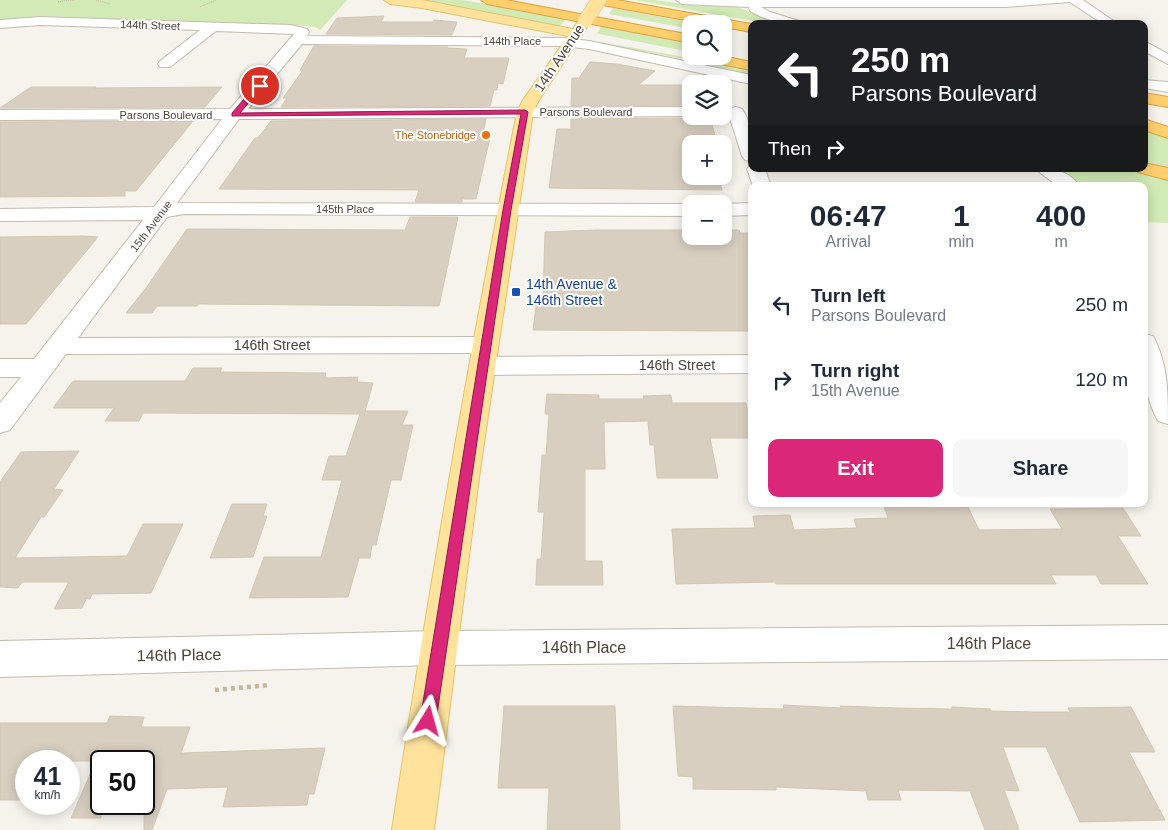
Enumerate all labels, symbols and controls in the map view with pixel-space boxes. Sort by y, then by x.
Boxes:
map controls [682,15,732,245]
button: search [682,15,732,65]
street label: 144th Street [120,18,180,32]
street label: 14th Avenue [531,21,587,95]
street label: 144th Place [483,35,541,47]
icon: left [768,40,833,105]
text: 250 m [851,40,950,79]
pin [239,65,281,107]
icon: arrive [246,72,274,100]
button: layers [682,75,732,125]
text: Parsons Boulevard [851,81,1037,106]
street label: Parsons Boulevard [540,106,632,118]
street label: Parsons Boulevard [120,109,212,121]
place label: The Stonebridge [395,129,476,141]
marker: The Stonebridge [480,129,492,141]
button: + [682,135,732,185]
icon: right [821,135,849,163]
text: Then [768,138,811,159]
button: − [682,195,732,245]
street label: 15th Avenue [128,198,174,254]
text: 06:47 [810,199,887,232]
text: 1 [953,199,970,232]
text: 400 [1036,199,1086,232]
street label: 145th Place [316,203,374,215]
text: Arrival [826,233,871,250]
text: min [948,233,974,250]
text: m [1054,233,1068,250]
place label: 14th Avenue & 146th Street [526,276,617,308]
text: Turn left [811,285,886,306]
marker: 14th Avenue & 146th Street [510,286,522,298]
icon: left [768,291,796,319]
text: 250 m [1075,294,1128,315]
text: Parsons Boulevard [811,307,946,324]
street label: 146th Street [234,337,310,353]
street label: 146th Street [639,357,715,373]
text: Turn right [811,360,899,381]
icon: right [768,366,796,394]
text: 120 m [1075,369,1128,390]
text: 15th Avenue [811,382,900,399]
button: Exit [768,439,943,497]
button: Share [953,439,1128,497]
street label: 146th Place [947,635,1031,652]
street label: 146th Place [542,639,626,656]
street label: 146th Place [137,646,221,664]
position arrow [401,694,453,746]
speed limit sign: 50 [90,750,155,815]
text: 41 [34,762,61,790]
text: km/h [34,788,61,802]

